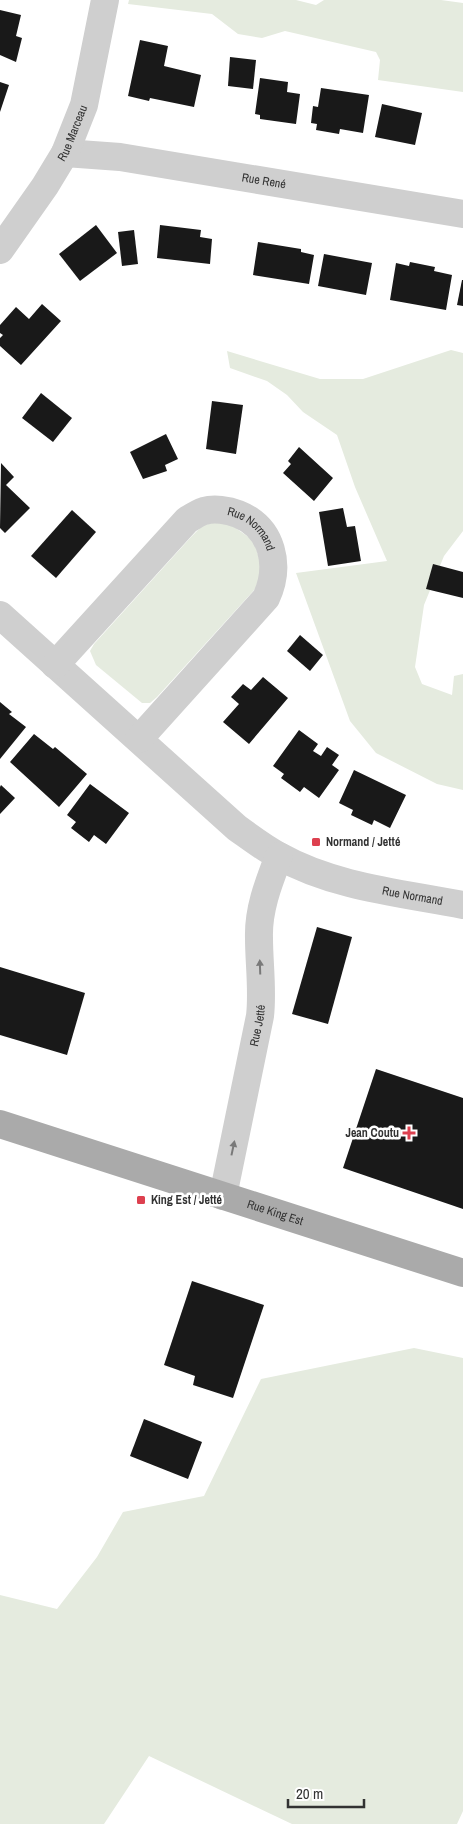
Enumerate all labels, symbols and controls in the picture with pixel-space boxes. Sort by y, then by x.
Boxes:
street label: Rue Marceau [54,103,91,164]
street label: Rue René [241,169,287,192]
street label: Rue Normand [226,503,279,553]
place label: Normand / Jetté [326,834,401,850]
marker: Normand / Jetté [310,836,322,848]
street label: Rue Normand [381,883,444,909]
one-way arrow [255,959,263,975]
street label: Rue Jetté [246,1004,269,1048]
place label: Jean Coutu [345,1125,399,1141]
marker: Jean Coutu [403,1127,415,1139]
one-way arrow [229,1141,237,1156]
place label: King Est / Jetté [151,1192,223,1208]
marker: King Est / Jetté [135,1194,147,1206]
street label: Rue King Est [245,1196,305,1229]
scale bar [288,1776,364,1808]
text: 20 m [296,1783,323,1804]

